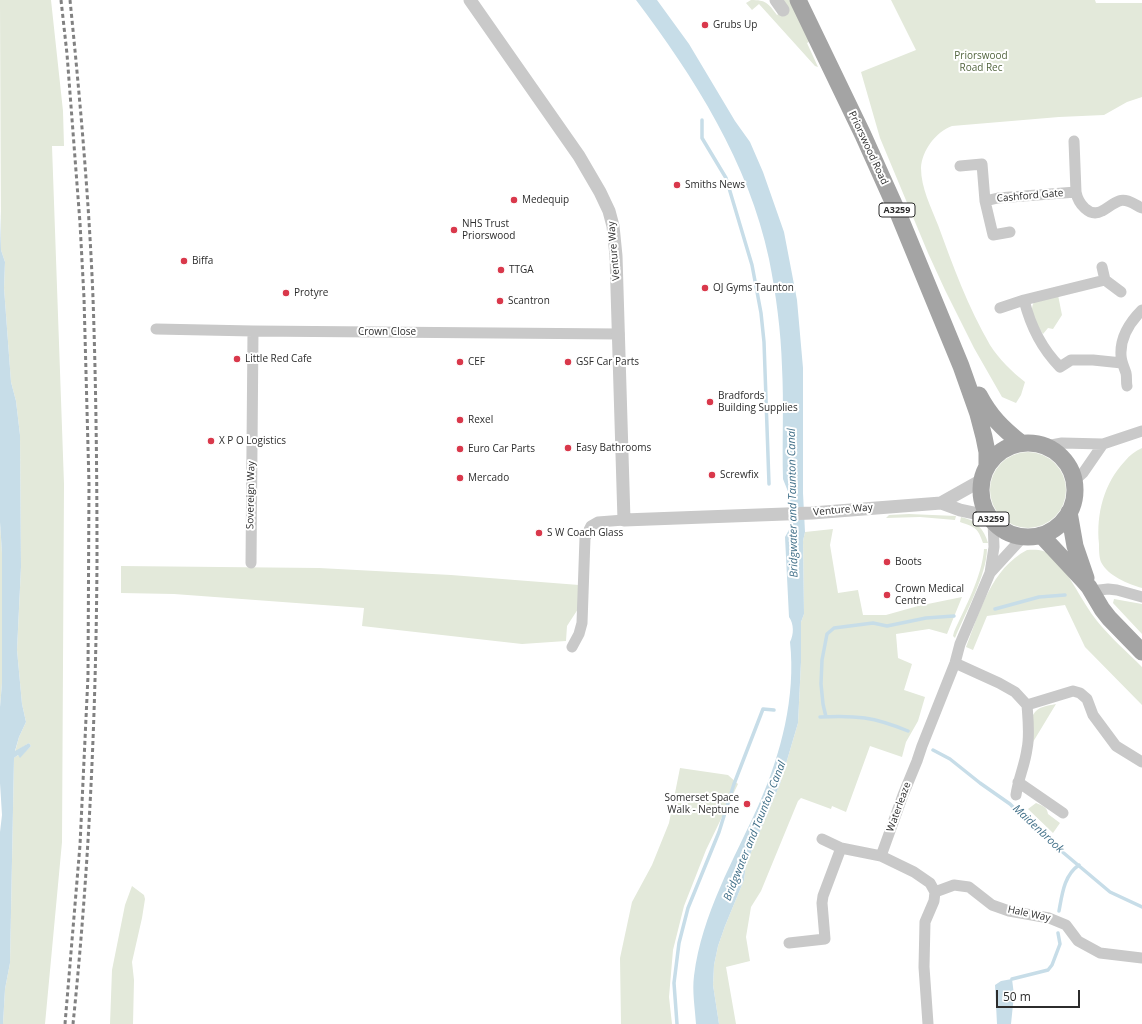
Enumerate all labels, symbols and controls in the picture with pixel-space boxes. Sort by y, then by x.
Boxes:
place label: Grubs Up [713,19,757,31]
marker: Grubs Up [700,20,710,30]
park label: Priorswood Road Rec [954,50,1008,74]
street label: Priorswood Road [846,109,890,187]
place label: Smiths News [685,179,745,191]
marker: Smiths News [672,180,682,190]
street label: Cashford Gate [996,187,1064,205]
place label: Medequip [522,194,569,206]
marker: Medequip [509,195,519,205]
road number: A3259 [879,203,915,217]
place label: NHS Trust Priorswood [462,218,515,242]
street label: Venture Way [605,221,623,281]
marker: NHS Trust Priorswood [449,225,459,235]
place label: Biffa [192,255,213,267]
marker: Biffa [179,256,189,266]
place label: TTGA [509,264,534,276]
marker: TTGA [496,265,506,275]
place label: OJ Gyms Taunton [713,282,794,294]
marker: OJ Gyms Taunton [700,283,710,293]
place label: Protyre [294,287,328,299]
marker: Protyre [281,288,291,298]
place label: Scantron [508,295,550,307]
marker: Scantron [495,296,505,306]
street label: Crown Close [358,326,416,338]
place label: Little Red Cafe [245,353,312,365]
marker: Little Red Cafe [232,354,242,364]
place label: CEF [468,356,485,368]
place label: GSF Car Parts [576,356,639,368]
marker: CEF [455,357,465,367]
marker: GSF Car Parts [563,357,573,367]
place label: Bradfords Building Supplies [718,390,798,414]
marker: Bradfords Building Supplies [705,397,715,407]
place label: Rexel [468,414,493,426]
marker: Rexel [455,415,465,425]
water label: Bridgwater and Taunton Canal [785,428,801,578]
place label: X P O Logistics [219,435,286,447]
marker: X P O Logistics [206,436,216,446]
place label: Easy Bathrooms [576,442,651,454]
place label: Euro Car Parts [468,443,535,455]
marker: Easy Bathrooms [563,443,573,453]
marker: Euro Car Parts [455,444,465,454]
street label: Sovereign Way [244,461,258,529]
place label: Screwfix [720,469,759,481]
marker: Screwfix [707,470,717,480]
place label: Mercado [468,472,509,484]
marker: Mercado [455,473,465,483]
street label: Venture Way [813,501,873,519]
road number: A3259 [973,512,1009,526]
place label: S W Coach Glass [547,527,623,539]
marker: S W Coach Glass [534,528,544,538]
place label: Boots [895,556,922,568]
marker: Boots [882,557,892,567]
place label: Crown Medical Centre [895,583,964,606]
marker: Crown Medical Centre [882,590,892,600]
water label: Bridgwater and Taunton Canal [721,759,789,903]
street label: Waterleaze [884,780,914,834]
place label: Somerset Space Walk - Neptune [664,792,739,816]
marker: Somerset Space Walk - Neptune [742,799,752,809]
water label: Maidenbrook [1010,802,1066,856]
street label: Hale Way [1006,904,1052,924]
scale bar [998,982,1082,1008]
text: 50 m [1003,988,1031,1005]

